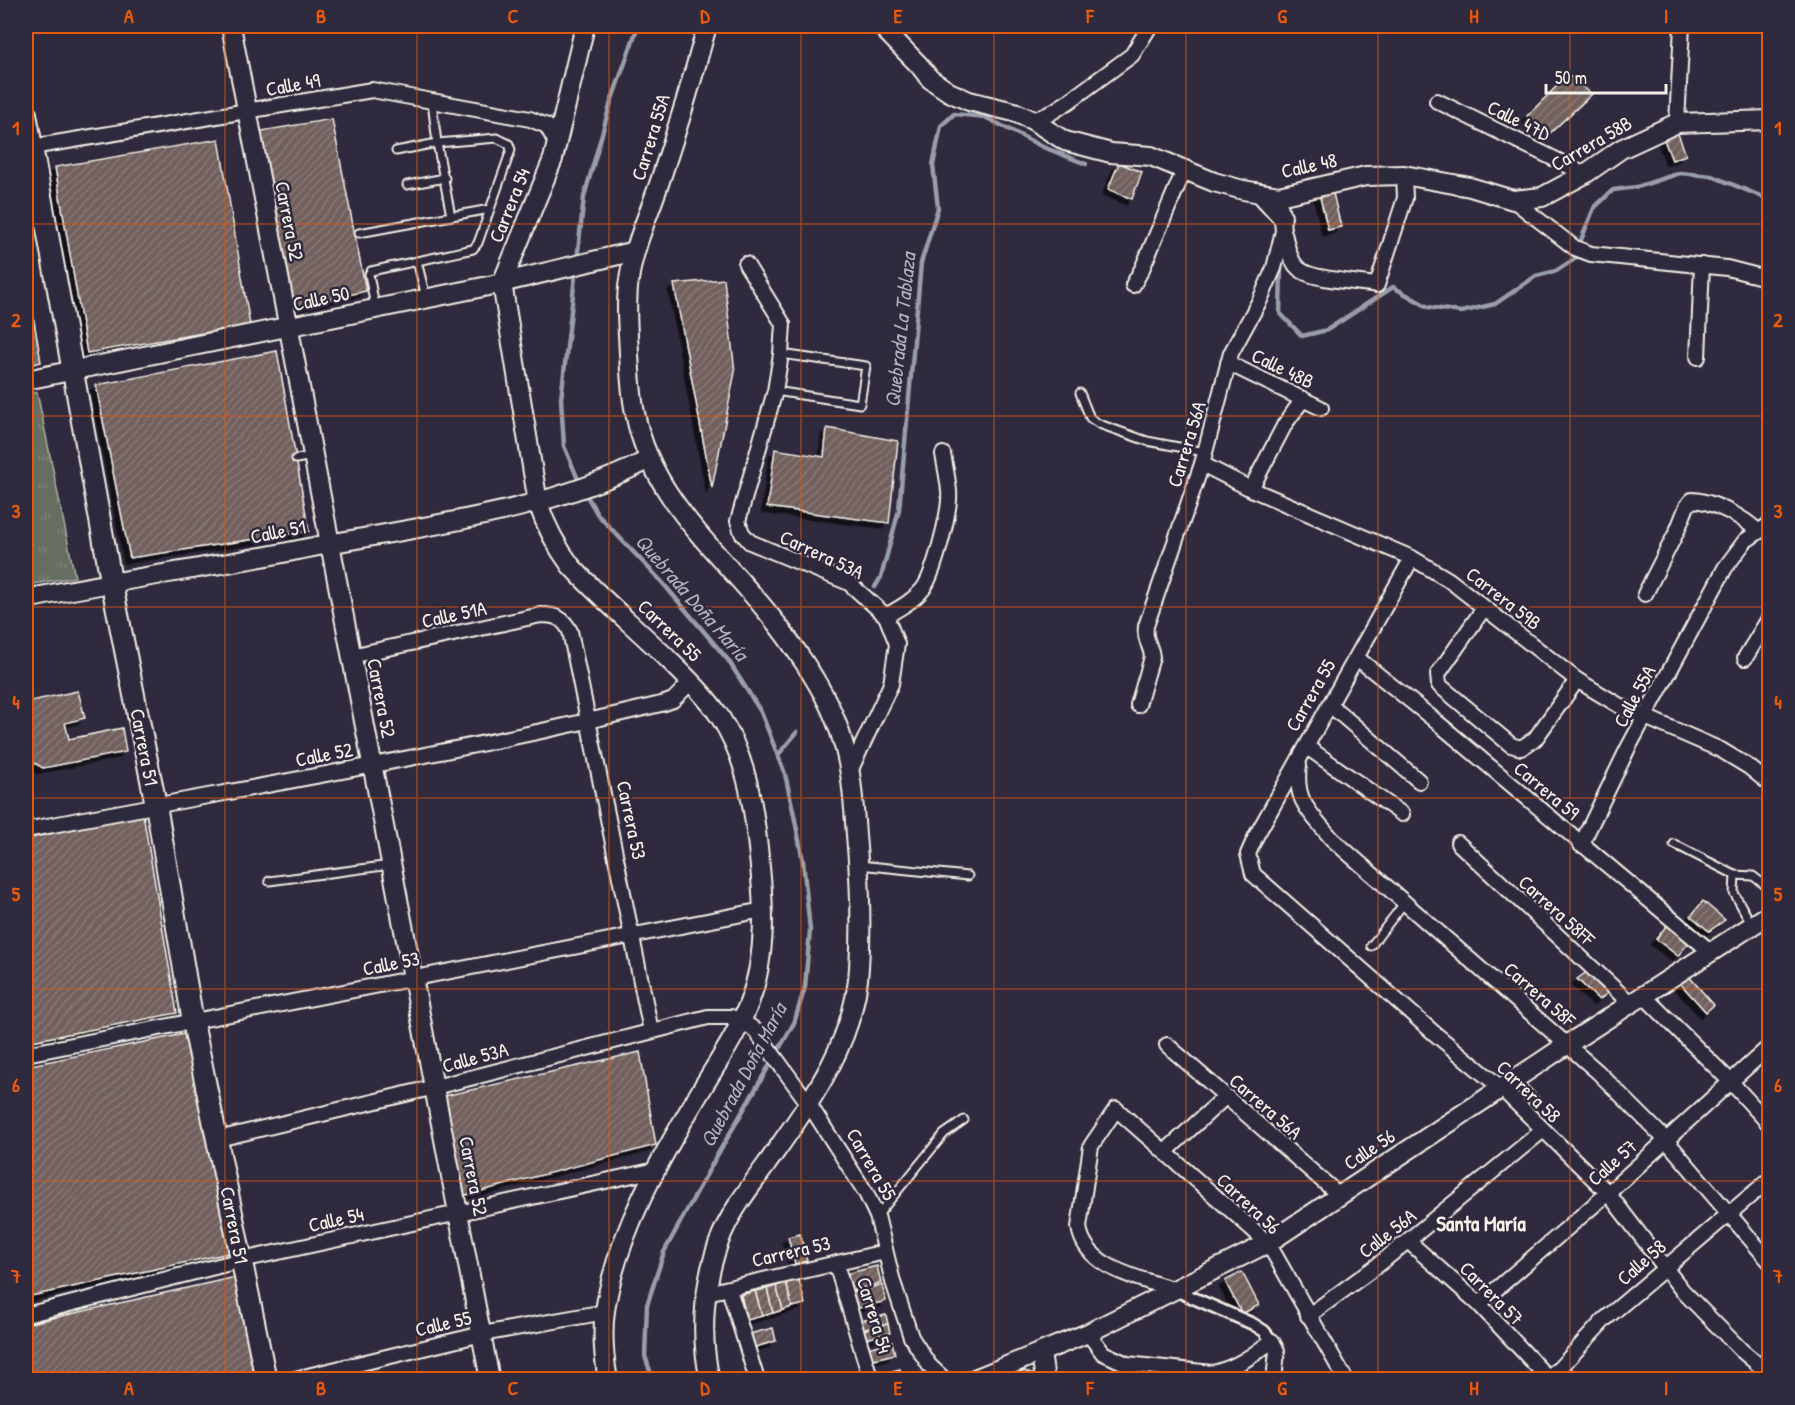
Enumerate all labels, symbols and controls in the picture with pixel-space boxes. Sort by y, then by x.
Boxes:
text: A [124,2,134,29]
text: B [316,2,326,29]
text: C [508,2,519,29]
text: D [700,2,710,29]
text: E [894,2,903,29]
text: F [1085,2,1095,29]
text: G [1277,2,1287,29]
text: H [1469,2,1479,29]
text: I [1664,2,1668,29]
scale bar [1546,57,1666,95]
text: 50 m [1555,65,1587,90]
street label: Calle 49 [264,66,322,102]
street label: Carrera 55A [624,90,676,183]
street label: Calle 47D [1483,93,1555,147]
street label: Carrera 58B [1545,109,1637,177]
text: 1 [12,114,20,141]
text: 1 [1774,114,1782,141]
street label: Calle 48 [1279,146,1339,184]
street label: Carrera 54 [482,164,536,246]
street label: Carrera 52 [269,179,311,264]
water label: Quebrada La Tablaza [877,248,923,409]
street label: Calle 50 [290,279,352,317]
text: 2 [11,306,21,333]
text: 2 [1773,306,1783,333]
street label: Calle 48B [1247,341,1319,395]
street label: Carrera 56A [1160,398,1212,490]
text: 3 [12,497,21,524]
text: 3 [1774,497,1783,524]
street label: Calle 51 [248,512,308,550]
street label: Carrera 53A [776,523,868,585]
water label: Quebrada Doña María [629,527,757,669]
street label: Carrera 59B [1461,560,1547,636]
street label: Carrera 55 [632,593,708,668]
street label: Calle 51A [419,594,489,634]
street label: Carrera 55 [1279,653,1342,736]
street label: Carrera 52 [361,656,403,741]
street label: Calle 55A [1606,660,1662,732]
text: 4 [12,688,20,715]
text: 4 [1774,688,1782,715]
street label: Carrera 51 [124,706,166,788]
street label: Calle 52 [293,735,356,773]
street label: Carrera 59 [1508,755,1586,825]
street label: Carrera 53 [611,778,653,862]
street label: Carrera 58FF [1513,868,1601,952]
text: 5 [12,880,21,907]
text: 5 [1774,880,1783,907]
street label: Calle 53 [360,944,422,982]
street label: Carrera 58F [1498,955,1582,1033]
water label: Quebrada Doña María [693,995,795,1152]
street label: Calle 53A [439,1035,511,1079]
street label: Carrera 58 [1491,1054,1567,1128]
street label: Carrera 56A [1224,1067,1308,1145]
text: 6 [12,1071,20,1098]
text: 6 [1774,1071,1782,1098]
street label: Calle 56 [1338,1122,1400,1176]
street label: Carrera 55 [841,1123,904,1206]
street label: Calle 57 [1581,1132,1643,1192]
street label: Carrera 52 [453,1134,495,1219]
street label: Carrera 56 [1211,1166,1287,1240]
street label: Carrera 51 [214,1184,256,1266]
street label: Calle 54 [306,1200,366,1238]
street label: Calle 56A [1353,1202,1422,1264]
district label: Santa María [1436,1209,1526,1238]
street label: Carrera 53 [749,1229,833,1273]
street label: Calle 58 [1611,1233,1671,1291]
street label: Carrera 57 [1454,1255,1530,1331]
text: 7 [10,1262,21,1289]
text: 7 [1772,1262,1783,1289]
street label: Carrera 54 [851,1274,899,1356]
street label: Calle 55 [412,1303,474,1343]
text: A [124,1374,134,1401]
text: B [316,1374,326,1401]
text: C [508,1374,519,1401]
text: D [700,1374,710,1401]
text: E [894,1374,903,1401]
text: F [1085,1374,1095,1401]
text: G [1277,1374,1287,1401]
text: H [1469,1374,1479,1401]
text: I [1664,1374,1668,1401]

